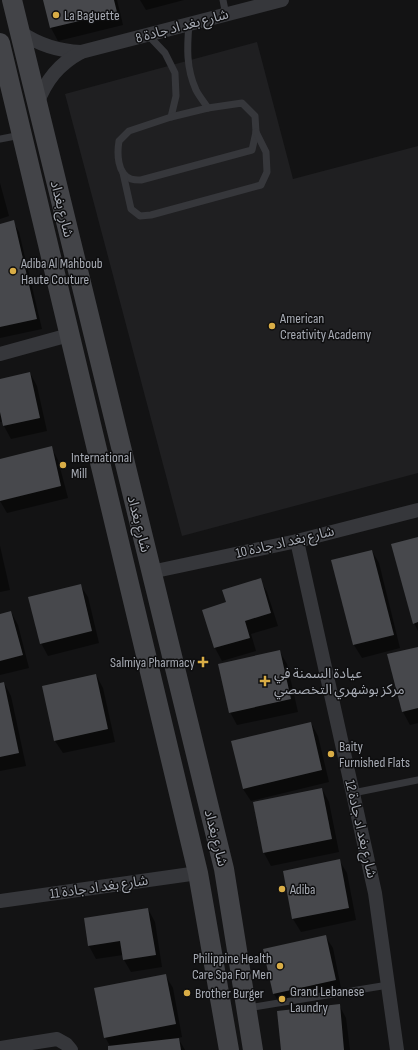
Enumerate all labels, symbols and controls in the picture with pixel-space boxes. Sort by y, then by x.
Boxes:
street label: شارع بغد اد جادة 8 [134,5,231,49]
place label: La Baguette [64,7,120,24]
marker: La Baguette [51,10,61,20]
street label: شارع بغداد [45,179,77,240]
place label: Adiba Al Mahboub Haute Couture [20,255,103,288]
marker: Adiba Al Mahboub Haute Couture [8,266,18,276]
place label: American Creativity Academy [279,310,372,343]
marker: American Creativity Academy [267,321,277,331]
place label: International Mill [71,449,132,482]
marker: International Mill [58,460,68,470]
street label: شارع بغداد [122,494,154,555]
street label: شارع بغد اد جادة 10 [234,522,336,564]
place label: Salmiya Pharmacy [110,654,196,671]
marker: Salmiya Pharmacy [198,657,208,667]
place label: عيادة السمنة في مركز بوشهري التخصصي [274,665,405,700]
marker: عيادة السمنة في مركز بوشهري التخصصي [259,675,271,687]
place label: Baity Furnished Flats [339,738,410,771]
marker: Baity Furnished Flats [326,749,336,759]
street label: شارع بغد اد جادة 12 [339,778,381,880]
street label: شارع بغداد [199,808,231,869]
street label: شارع بغد اد جادة 11 [49,872,150,904]
place label: Adiba [289,881,315,898]
marker: Adiba [277,884,287,894]
place label: Philippine Health Care Spa For Men [192,950,272,983]
marker: Philippine Health Care Spa For Men [275,961,285,971]
place label: Grand Lebanese Laundry [290,983,364,1016]
place label: Brother Burger [195,985,264,1002]
marker: Brother Burger [182,988,192,998]
marker: Grand Lebanese Laundry [277,994,287,1004]

